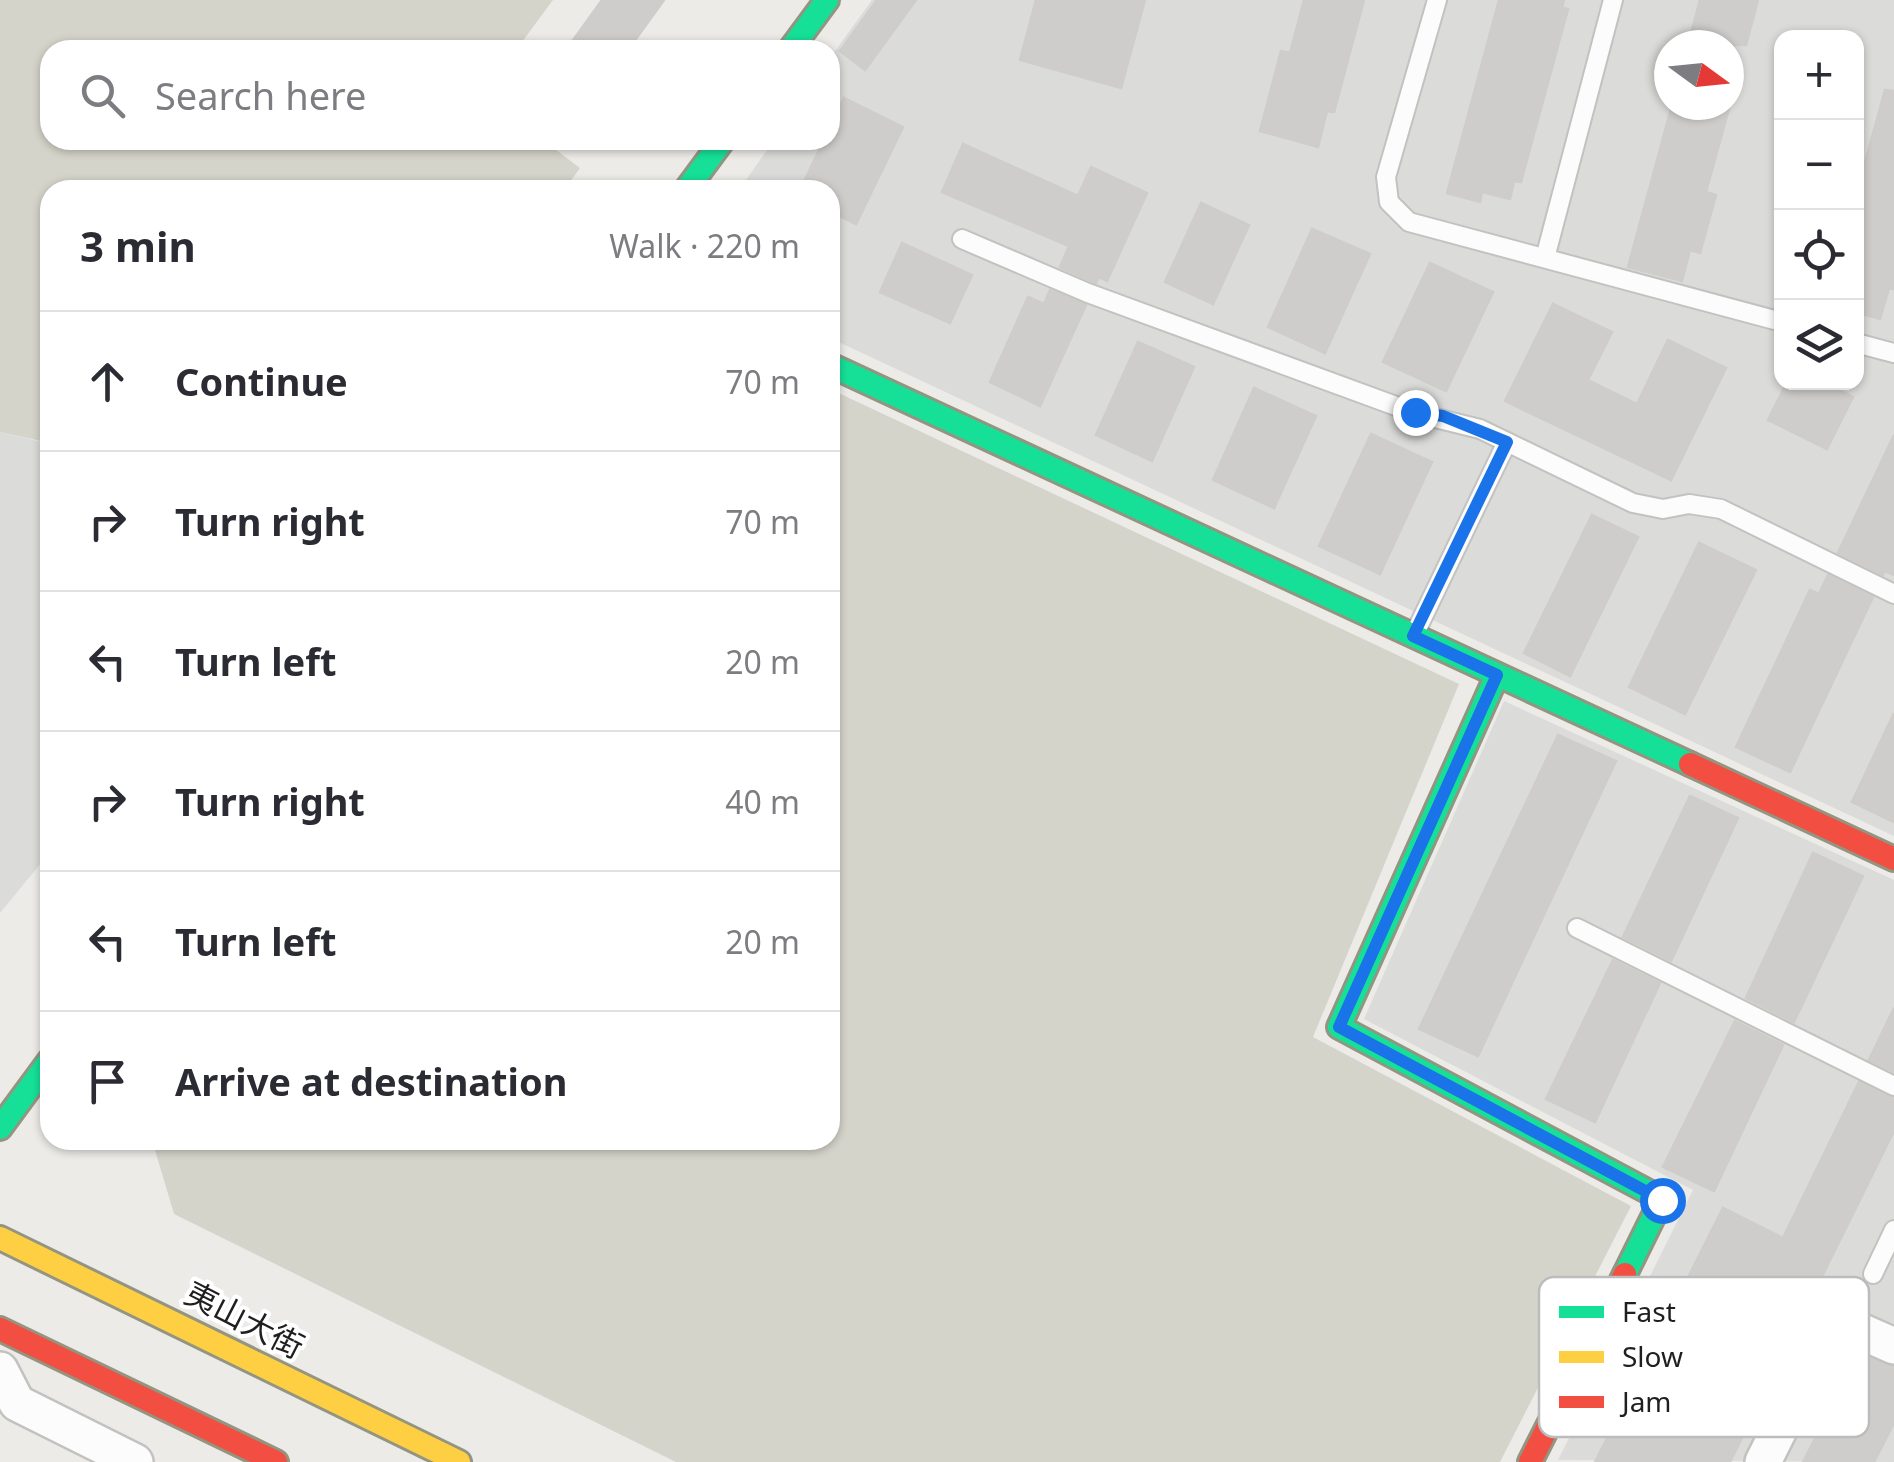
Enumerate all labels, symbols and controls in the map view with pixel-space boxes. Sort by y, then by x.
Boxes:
north arrow [1654,30,1744,120]
map controls [1774,30,1864,390]
button: + [1774,30,1864,120]
search box [40,40,840,150]
icon: search [75,68,130,123]
text: Search here [155,69,366,121]
button: − [1774,120,1864,210]
button: locate [1774,210,1864,300]
text: 3 min [80,217,196,274]
text: Walk · 220 m [609,224,800,267]
button: layers [1774,300,1864,390]
icon: ahead [80,354,135,409]
text: Continue [175,355,348,407]
text: 70 m [725,360,800,403]
route end [1393,390,1439,436]
icon: right [80,494,135,549]
text: Turn right [175,495,365,547]
text: 70 m [725,500,800,543]
icon: left [80,634,135,689]
text: Turn left [175,635,337,687]
text: 20 m [725,640,800,683]
icon: right [80,774,135,829]
text: Turn right [175,775,365,827]
text: 40 m [725,780,800,823]
icon: left [80,914,135,969]
text: Turn left [175,915,337,967]
text: 20 m [725,920,800,963]
icon: arrive [80,1054,135,1109]
text: Arrive at destination [175,1055,567,1107]
route start [1640,1178,1686,1224]
street label: 夷山大街 [178,1271,312,1367]
legend [1539,1277,1869,1437]
text: Fast [1622,1292,1676,1330]
text: Slow [1622,1337,1683,1375]
text: Jam [1619,1382,1672,1420]

